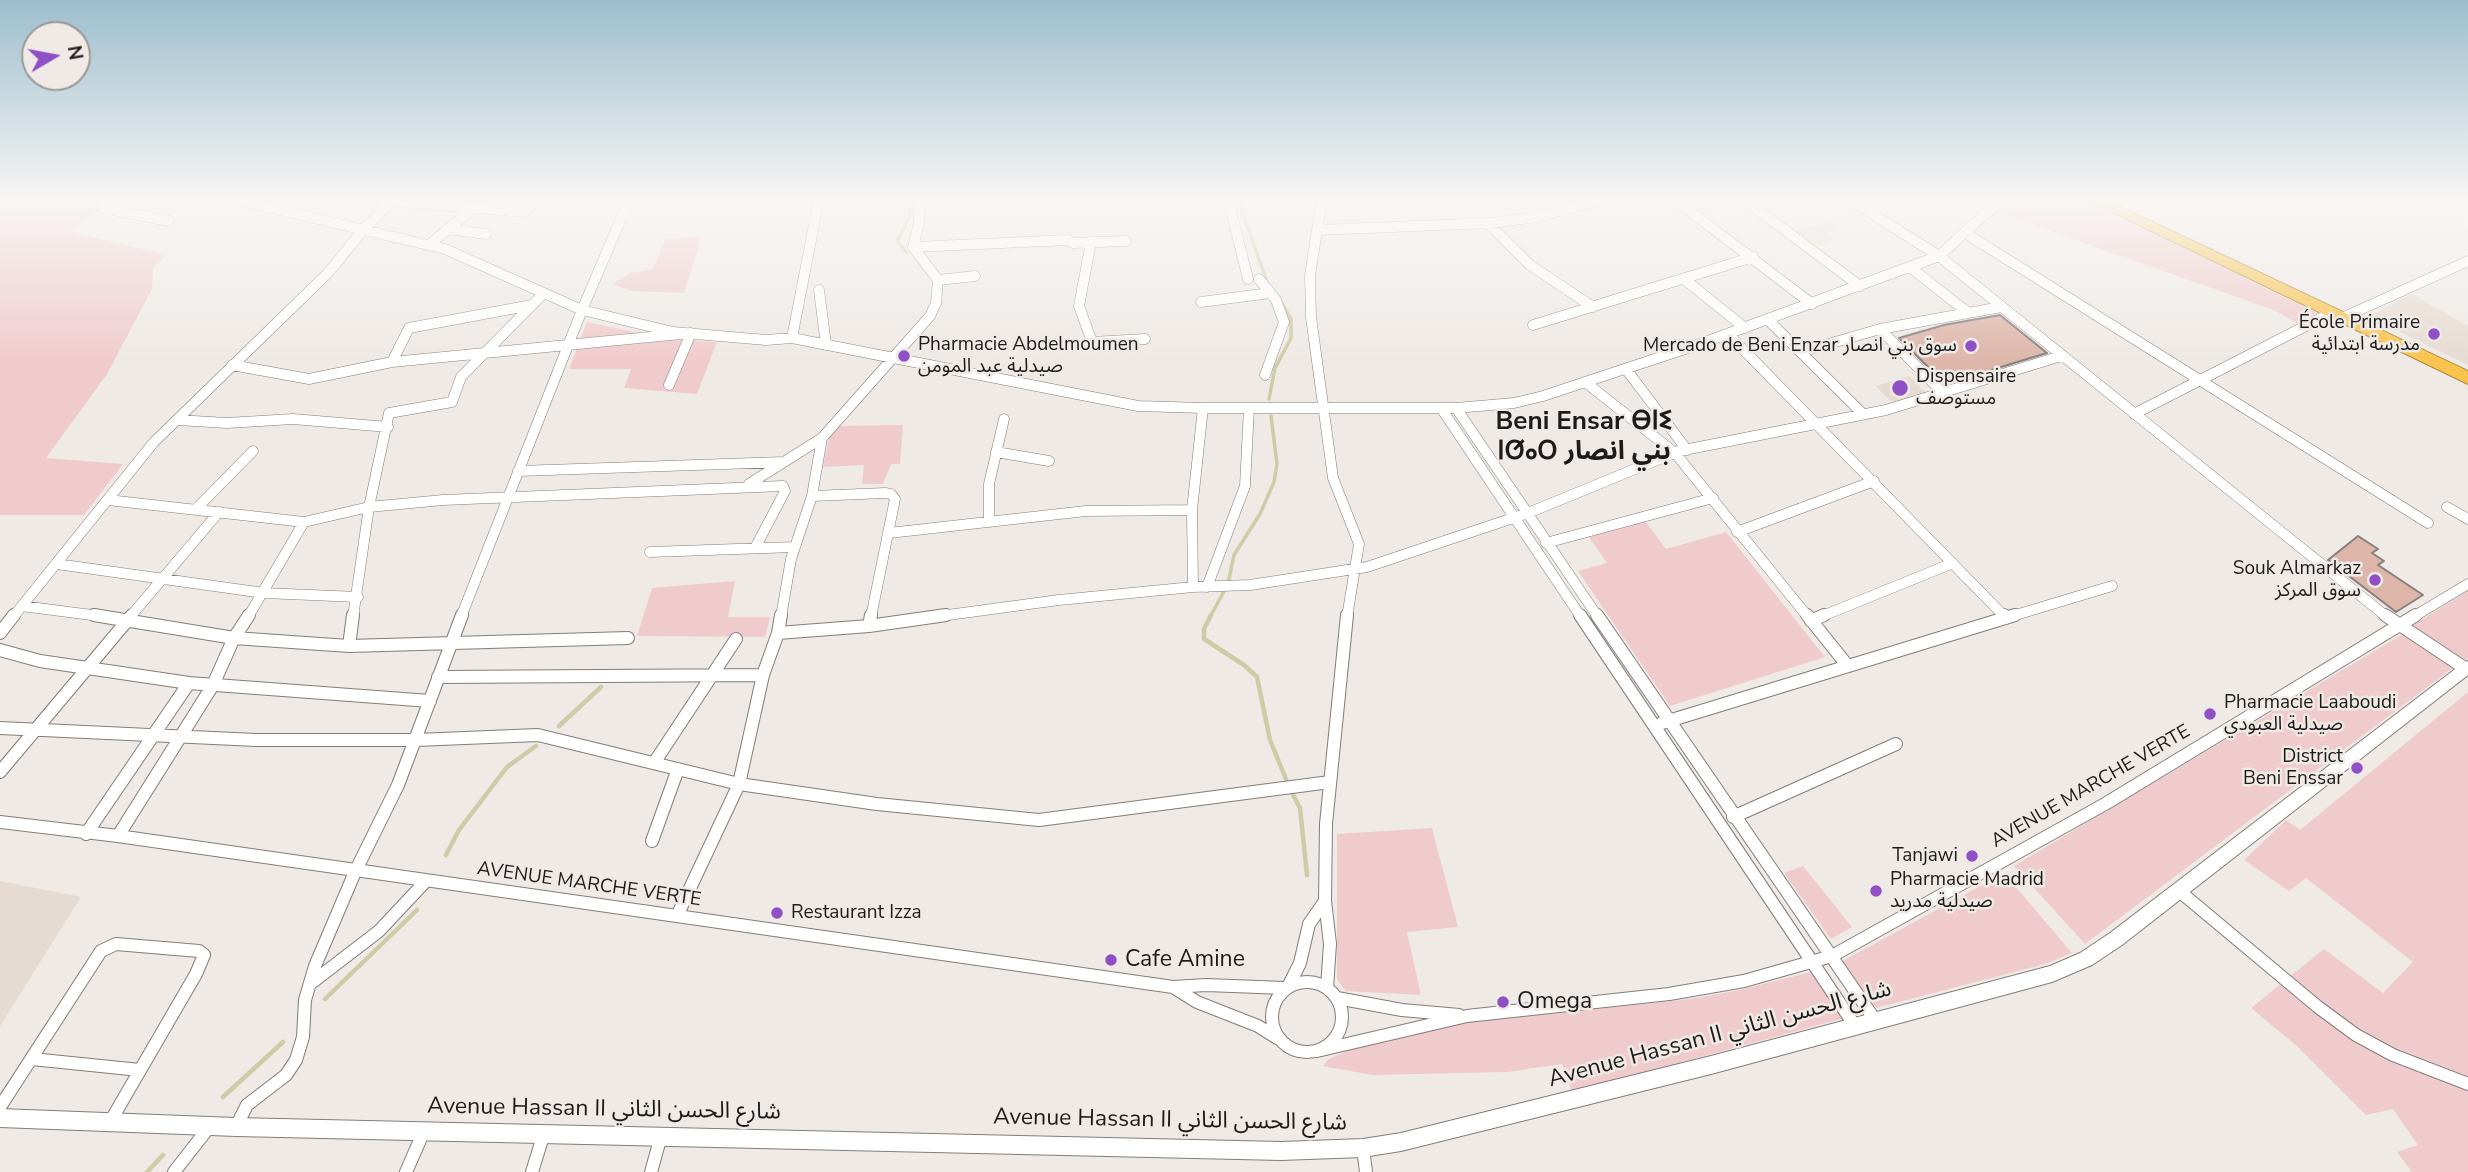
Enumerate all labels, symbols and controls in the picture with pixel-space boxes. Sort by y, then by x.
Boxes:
north arrow [21,21,91,91]
text: N [61,43,89,62]
place label: École Primaire مدرسة ابتدائية [2299,312,2420,356]
marker: École Primaire مدرسة ابتدائية [2426,326,2442,342]
place label: Pharmacie Abdelmoumen صيدلية عبد المومن [918,334,1139,378]
place label: Mercado de Beni Enzar سوق بني انصار [1643,335,1957,357]
marker: Mercado de Beni Enzar سوق بني انصار [1963,338,1979,354]
marker: Pharmacie Abdelmoumen صيدلية عبد المومن [896,348,912,364]
place label: Dispensaire مستوصف [1916,366,2016,410]
marker: Dispensaire مستوصف [1890,378,1910,398]
district label: Beni Ensar ⴱⵏⵉ ⵏⵚⴰⵔ بني انصار [1495,407,1673,468]
place label: Souk Almarkaz سوق المركز [2233,558,2361,602]
marker: Souk Almarkaz سوق المركز [2367,572,2383,588]
place label: Pharmacie Laaboudi صيدلية العبودي [2224,692,2396,736]
marker: Pharmacie Laaboudi صيدلية العبودي [2202,706,2218,722]
street label: AVENUE MARCHE VERTE [1988,721,2194,853]
place label: District Beni Enssar [2243,746,2343,790]
marker: District Beni Enssar [2349,760,2365,776]
place label: Tanjawi [1892,845,1958,867]
marker: Tanjawi [1964,848,1980,864]
street label: AVENUE MARCHE VERTE [476,858,702,912]
place label: Pharmacie Madrid صيدلية مدريد [1890,869,2044,913]
marker: Pharmacie Madrid صيدلية مدريد [1868,883,1884,899]
place label: Restaurant Izza [791,902,922,924]
marker: Restaurant Izza [769,905,785,921]
place label: Cafe Amine [1125,946,1245,974]
marker: Cafe Amine [1103,952,1119,968]
street label: Avenue Hassan II شارع الحسن الثاني [1546,976,1894,1094]
place label: Omega [1517,988,1592,1016]
marker: Omega [1495,994,1511,1010]
street label: Avenue Hassan II شارع الحسن الثاني [427,1093,781,1127]
street label: Avenue Hassan II شارع الحسن الثاني [993,1104,1347,1138]

